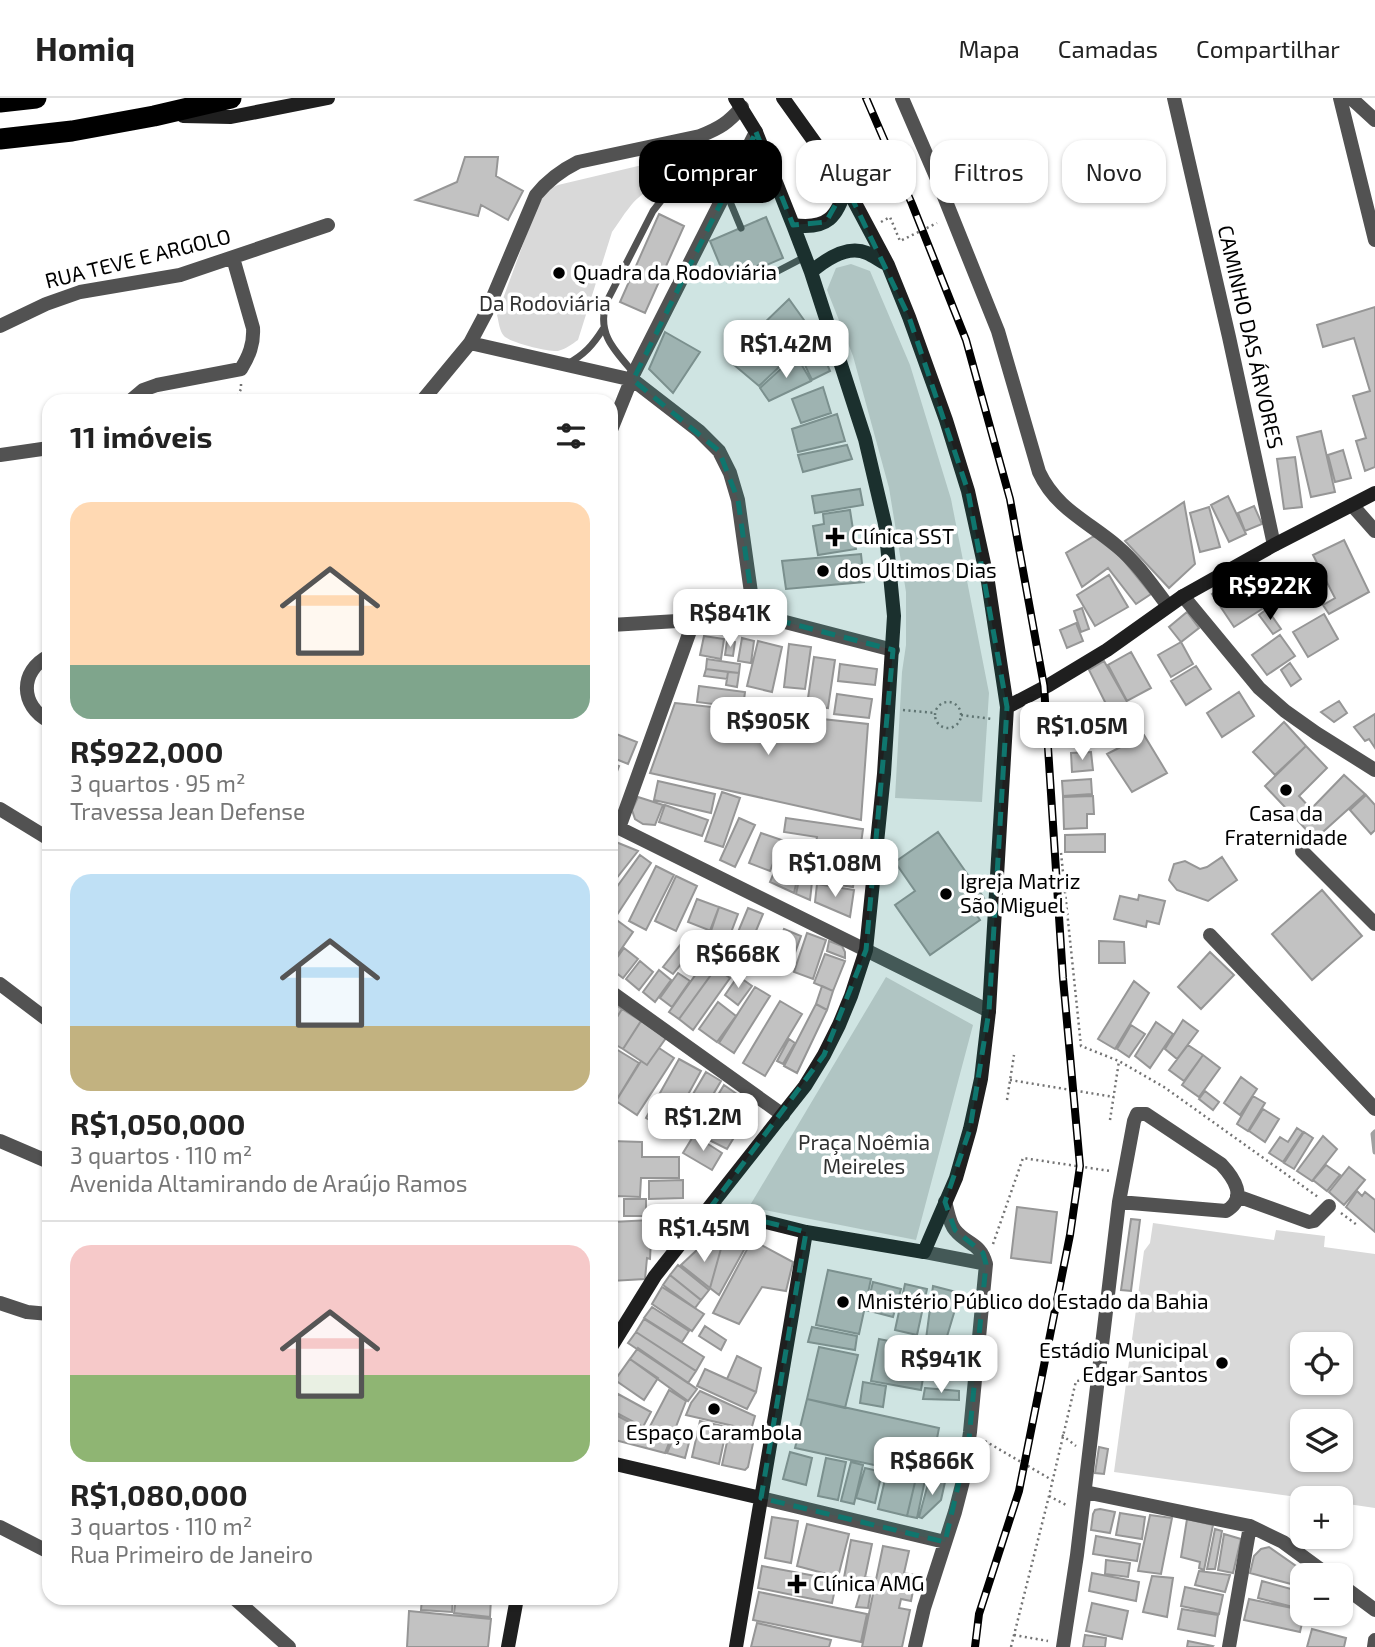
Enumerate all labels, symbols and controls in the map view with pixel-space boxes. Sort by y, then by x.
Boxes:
text: Homiq [35,28,135,68]
text: Mapa [958,34,1020,63]
text: Camadas [1058,34,1158,63]
text: Compartilhar [1196,34,1340,63]
chip: Comprar [639,140,782,203]
chip: Alugar [796,140,916,203]
chip: Filtros [930,140,1048,203]
chip: Novo [1062,140,1166,203]
street label: RUA TEVE E ARGOLO [42,222,233,293]
street label: CAMINHO DAS ÁRVORES [1214,223,1289,451]
place label: Quadra da Rodoviária [573,259,777,285]
marker: Quadra da Rodoviária [551,265,567,281]
park label: Da Rodoviária [479,290,611,315]
pin: R$1.42M [721,320,851,380]
text: R$1.42M [740,329,832,357]
icon: filters [552,417,590,455]
text: 11 imóveis [70,418,212,454]
place label: Clínica SST [851,523,954,548]
marker: Clínica SST [825,527,845,547]
icon: home [267,548,393,674]
place label: dos Últimos Dias [837,557,997,582]
pin: R$922K [1213,562,1327,622]
marker: dos Últimos Dias [815,563,831,579]
text: R$922K [1228,571,1312,599]
pin: R$841K [673,589,787,649]
text: R$841K [689,598,771,626]
pin: R$905K [711,698,825,757]
pin: R$1.05M [1017,702,1147,762]
text: R$905K [726,706,810,734]
text: R$1.05M [1036,711,1128,739]
text: R$922,000 [70,733,223,769]
text: 3 quartos · 95 m² [70,769,245,797]
marker: Casa da Fraternidade [1278,782,1294,798]
text: Travessa Jean Defense [70,797,305,825]
place label: Casa da Fraternidade [1225,800,1347,849]
pin: R$1.08M [770,840,900,899]
text: R$1.08M [788,848,882,876]
place label: Igreja Matriz São Miguel [960,868,1080,917]
marker: Igreja Matriz São Miguel [938,886,954,902]
icon: home [267,920,393,1046]
pin: R$668K [681,930,795,990]
text: R$668K [696,939,780,967]
pin: R$1.2M [646,1094,760,1153]
text: R$1.2M [664,1102,742,1130]
text: R$1,050,000 [70,1105,246,1141]
park label: Praça Noêmia Meireles [798,1129,930,1178]
text: 3 quartos · 110 m² [70,1141,252,1169]
text: Avenida Altamirando de Araújo Ramos [70,1169,468,1197]
pin: R$1.45M [639,1204,769,1264]
text: R$1.45M [658,1213,750,1241]
place label: Mnistério Público do Estado da Bahia [857,1288,1208,1313]
icon: home [267,1291,393,1417]
marker: Mnistério Público do Estado da Bahia [835,1294,851,1310]
map controls [1290,1332,1353,1626]
button: locate [1290,1332,1353,1395]
pin: R$941K [884,1336,998,1395]
place label: Estádio Municipal Edgar Santos [1039,1337,1209,1386]
text: R$941K [901,1344,981,1372]
marker: Estádio Municipal Edgar Santos [1214,1355,1230,1371]
marker: Espaço Carambola [706,1401,722,1417]
button: layers [1290,1409,1353,1472]
place label: Espaço Carambola [626,1419,802,1446]
pin: R$866K [875,1438,989,1497]
text: R$866K [890,1446,974,1474]
text: R$1,080,000 [70,1476,248,1512]
button: + [1290,1486,1353,1549]
text: 3 quartos · 110 m² [70,1512,252,1540]
text: Rua Primeiro de Janeiro [70,1540,313,1568]
button: − [1290,1563,1353,1626]
place label: Clínica AMG [813,1570,925,1595]
marker: Clínica AMG [787,1574,807,1594]

